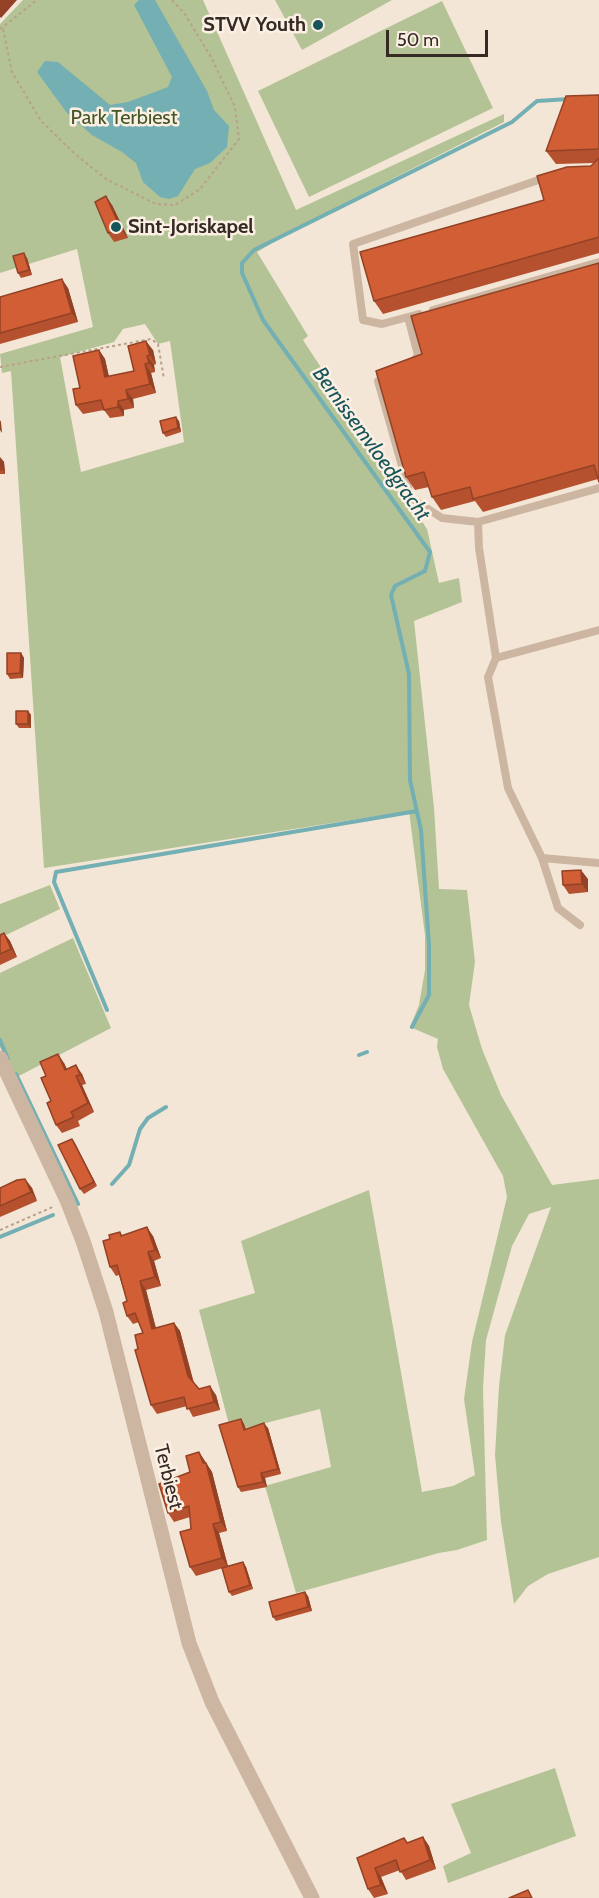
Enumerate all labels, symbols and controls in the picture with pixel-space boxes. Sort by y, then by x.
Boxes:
place label: STVV Youth [203,13,306,37]
marker: STVV Youth [311,18,325,32]
scale bar [389,18,491,56]
text: 50 m [397,29,439,51]
park label: Park Terbiest [71,106,177,130]
place label: Sint-Joriskapel [128,215,254,239]
marker: Sint-Joriskapel [109,220,123,234]
water label: Bernissemvloedgracht [307,362,435,526]
street label: Terbiest [148,1442,188,1512]

